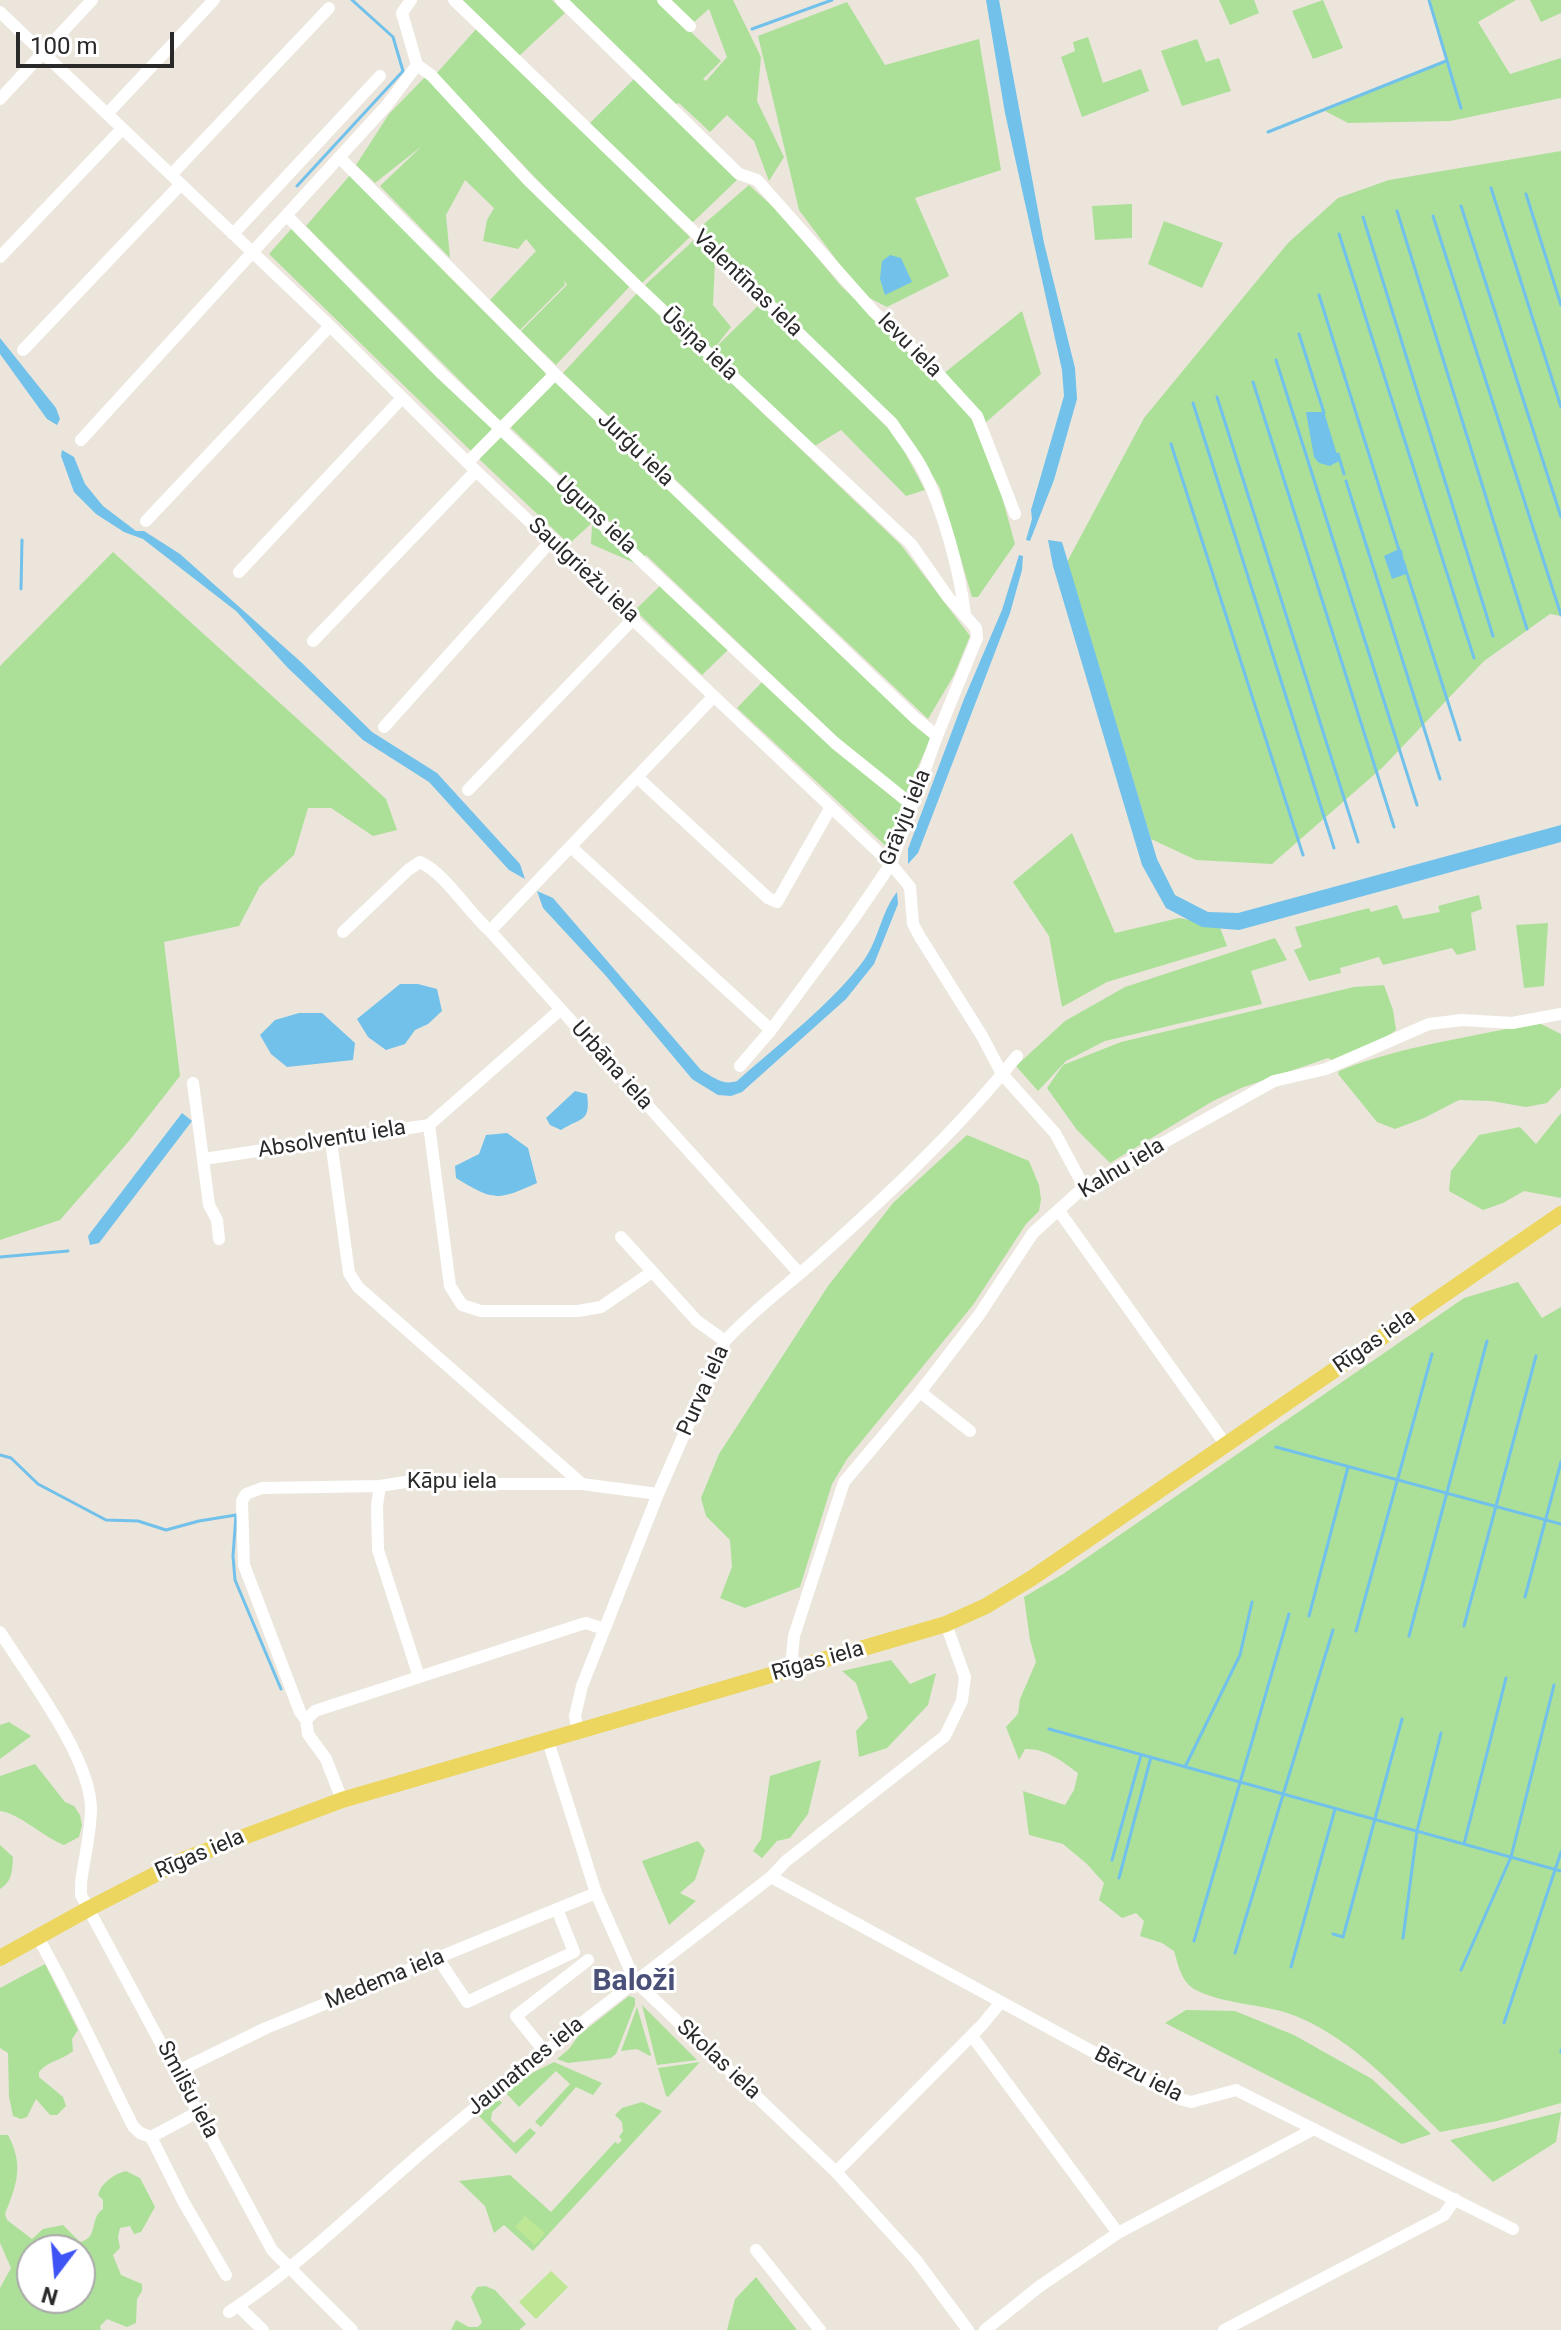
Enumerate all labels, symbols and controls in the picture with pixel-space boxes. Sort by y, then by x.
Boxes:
scale bar [20,16,178,66]
text: 100 m [30,32,97,60]
street label: Valentīnas iela [687,225,807,343]
street label: Ūsiņa iela [655,303,743,387]
street label: Ievu iela [871,308,947,384]
street label: Jurģu iela [591,407,679,493]
street label: Uguns iela [549,472,641,560]
street label: Saulgriežu iela [522,513,644,629]
street label: Grāvju iela [875,766,937,870]
street label: Urbāna iela [564,1016,658,1116]
street label: Absolventu iela [256,1115,408,1165]
street label: Kalnu iela [1074,1133,1170,1205]
street label: Rīgas iela [1329,1304,1421,1380]
street label: Purva iela [672,1342,736,1440]
street label: Kāpu iela [407,1469,497,1495]
street label: Rīgas iela [769,1636,867,1688]
street label: Rīgas iela [151,1824,249,1886]
street label: Medema iela [322,1944,448,2016]
district label: Baloži [592,1964,676,2000]
street label: Jaunatnes iela [462,2012,590,2122]
street label: Skolas iela [671,2014,765,2106]
street label: Smilšu iela [150,2037,224,2143]
street label: Bērzu iela [1089,2042,1187,2108]
north arrow [16,2234,96,2314]
text: N [39,2281,61,2310]

